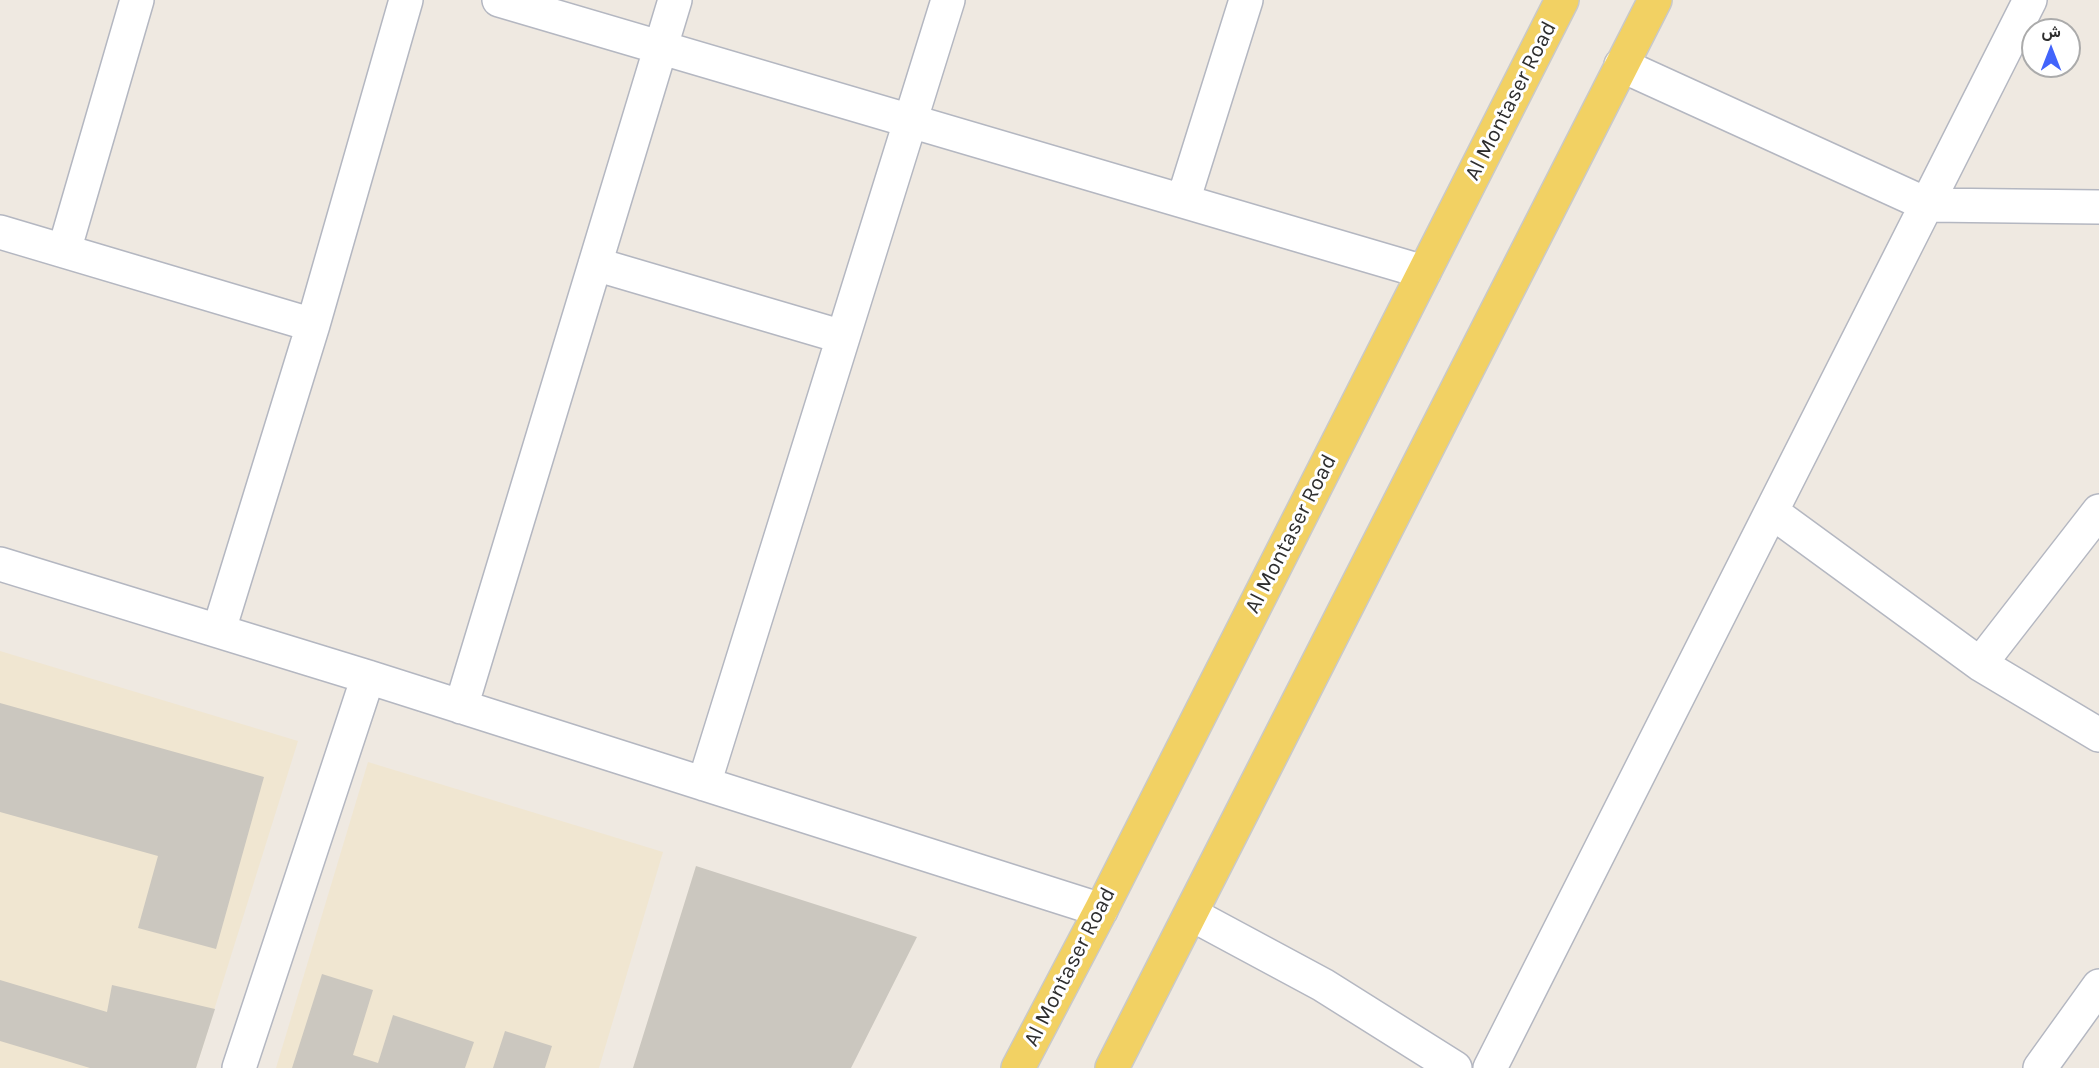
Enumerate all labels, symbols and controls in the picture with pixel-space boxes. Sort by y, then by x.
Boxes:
street label: Al Montaser Road [1460,17,1562,185]
north arrow [2021,18,2081,78]
text: ش [2041,22,2061,41]
street label: Al Montaser Road [1240,450,1342,618]
street label: Al Montaser Road [1019,883,1121,1051]

